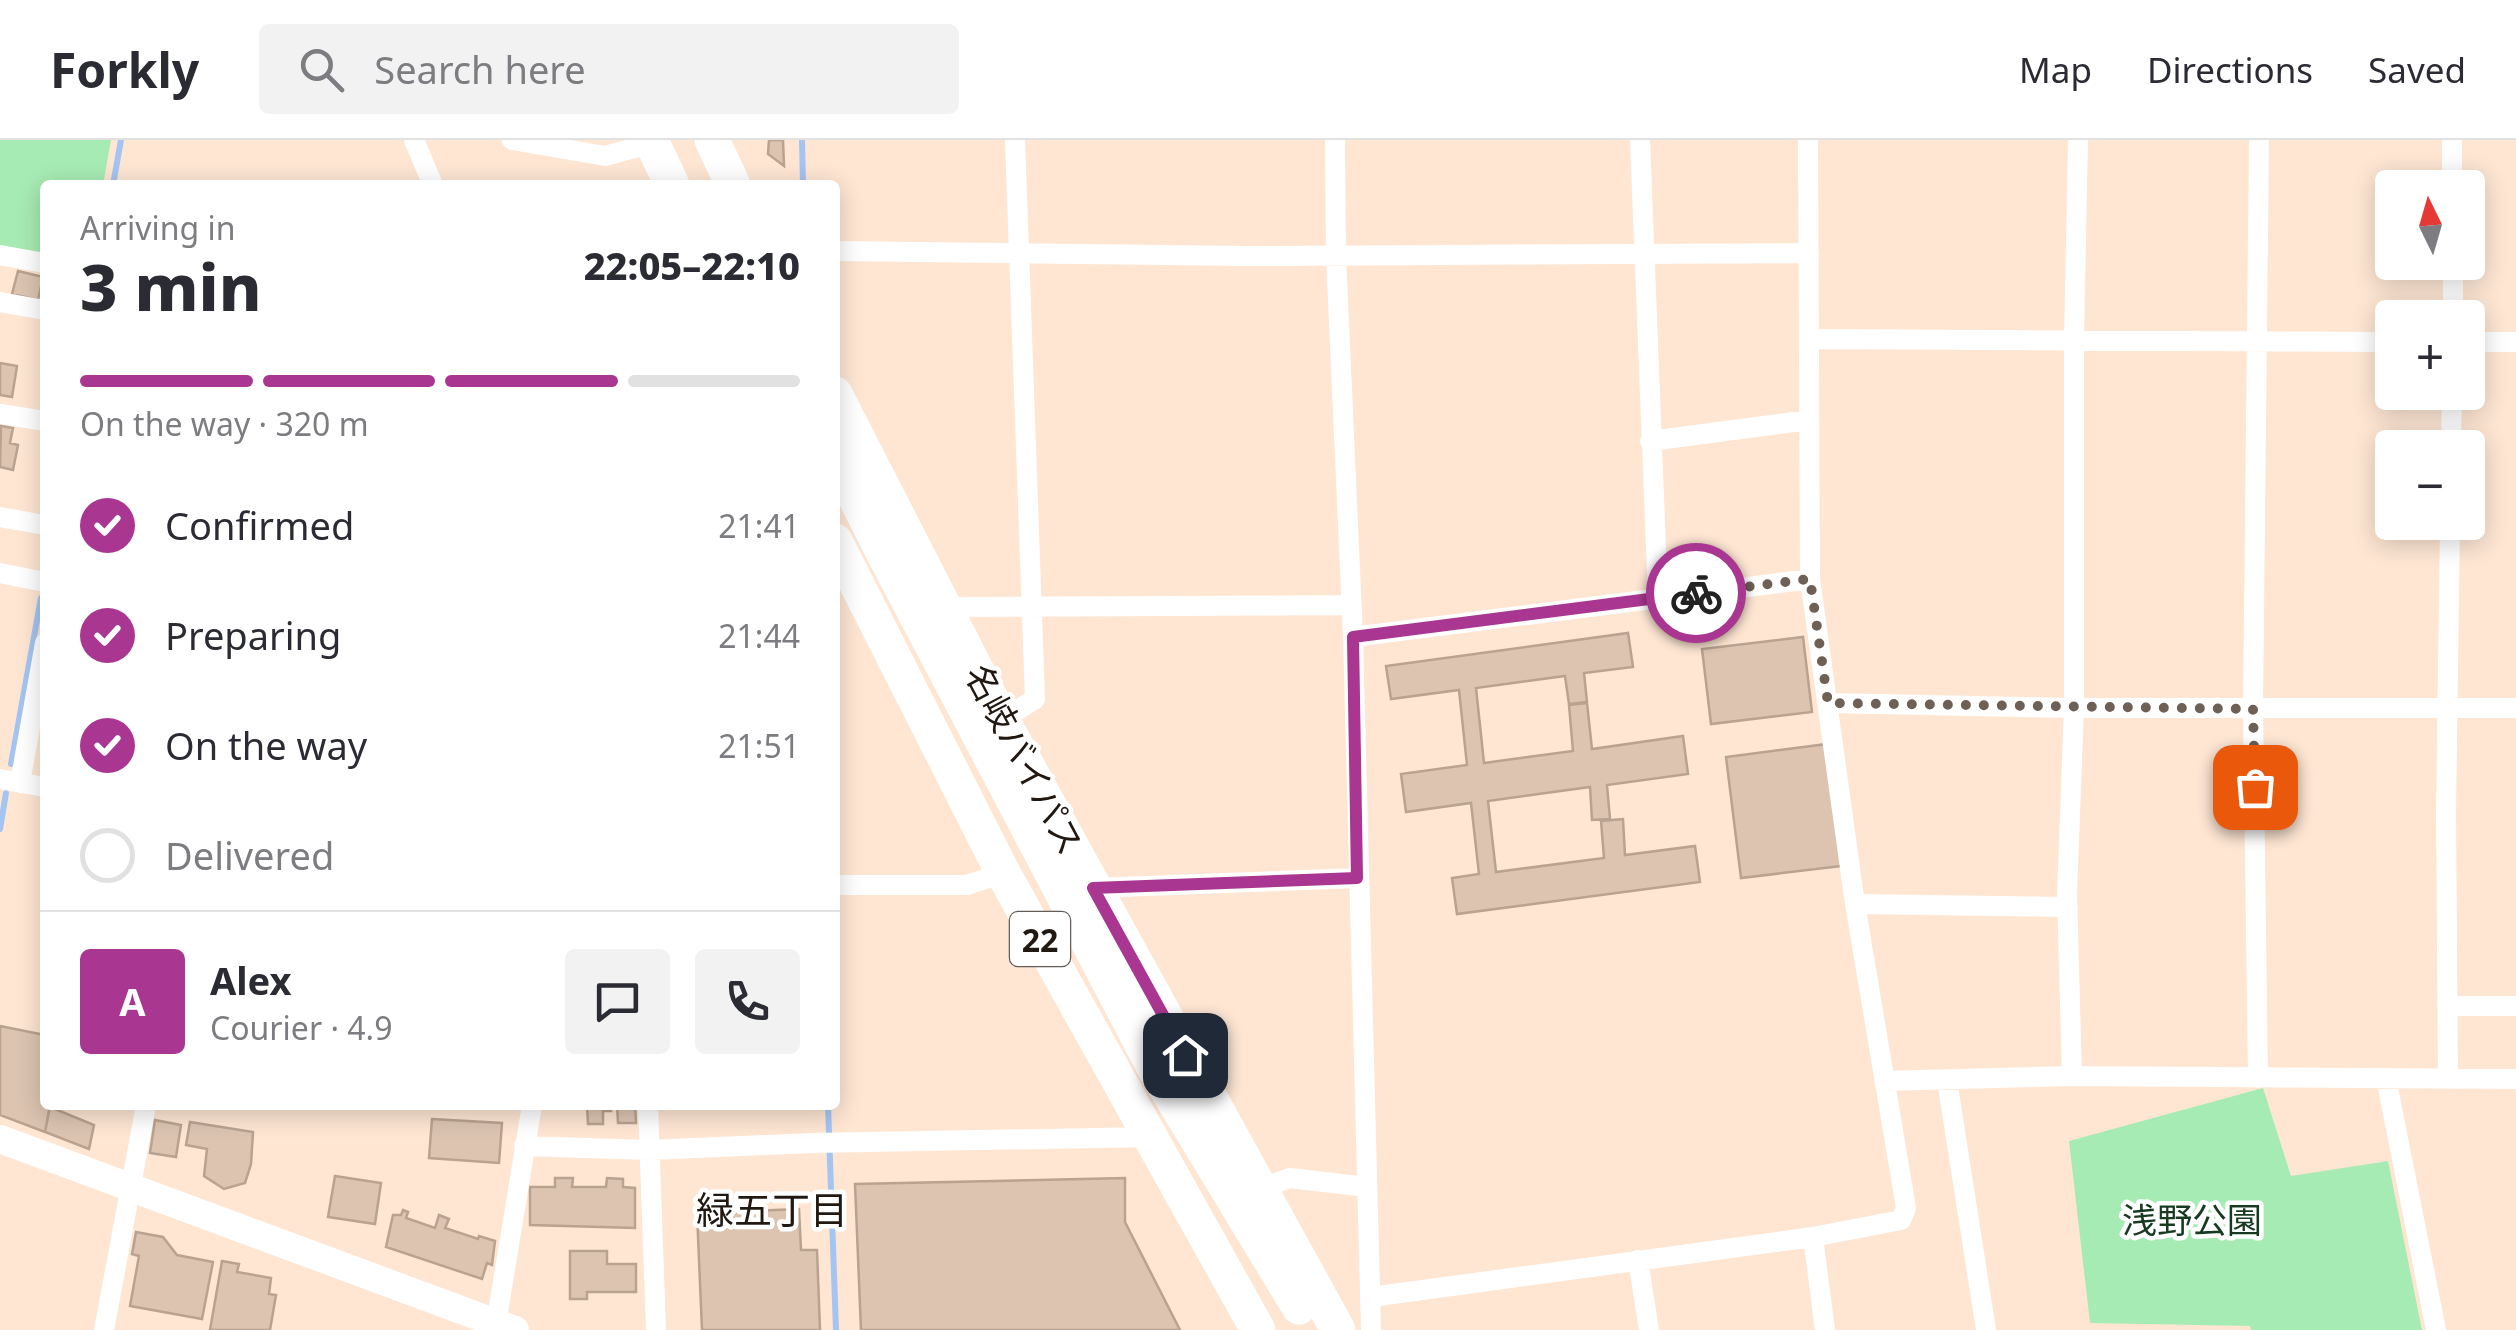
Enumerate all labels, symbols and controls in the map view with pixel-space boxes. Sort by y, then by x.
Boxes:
search box [259,24,959,114]
text: Forkly [50,37,199,102]
icon: search [294,42,349,97]
text: Search here [374,43,586,95]
text: Map [2019,46,2092,93]
text: Directions [2147,46,2313,93]
text: Saved [2368,46,2466,93]
north arrow [2375,170,2485,280]
map controls [2375,170,2485,540]
text: Arriving in [80,206,235,249]
text: 22:05–22:10 [584,239,800,291]
text: 3 min [80,242,262,330]
button: + [2375,300,2485,410]
text: On the way · 320 m [80,402,369,445]
button: − [2375,430,2485,540]
icon: check [80,498,135,553]
text: Confirmed [165,499,354,551]
text: 21:41 [718,504,800,547]
courier [1646,543,1746,643]
icon: bike [1669,566,1724,621]
icon: check [80,608,135,663]
text: Preparing [165,609,341,661]
text: 21:44 [718,614,800,657]
street label: 名岐バイパス [955,656,1095,862]
icon: check [80,718,135,773]
text: On the way [165,719,367,771]
text: 21:51 [718,724,800,767]
pin [2213,745,2298,830]
icon: bag [2228,760,2283,815]
text: Delivered [165,829,334,881]
road number: 22 [1010,912,1070,966]
button: chat [565,949,670,1054]
button: phone [695,949,800,1054]
text: Alex [210,954,292,1006]
text: A [119,975,146,1027]
text: Courier · 4.9 [210,1006,393,1049]
pin [1143,1013,1228,1098]
icon: home [1158,1028,1213,1083]
district label: 緑五丁目 [696,1183,848,1235]
park label: 浅野公園 [2122,1196,2262,1243]

